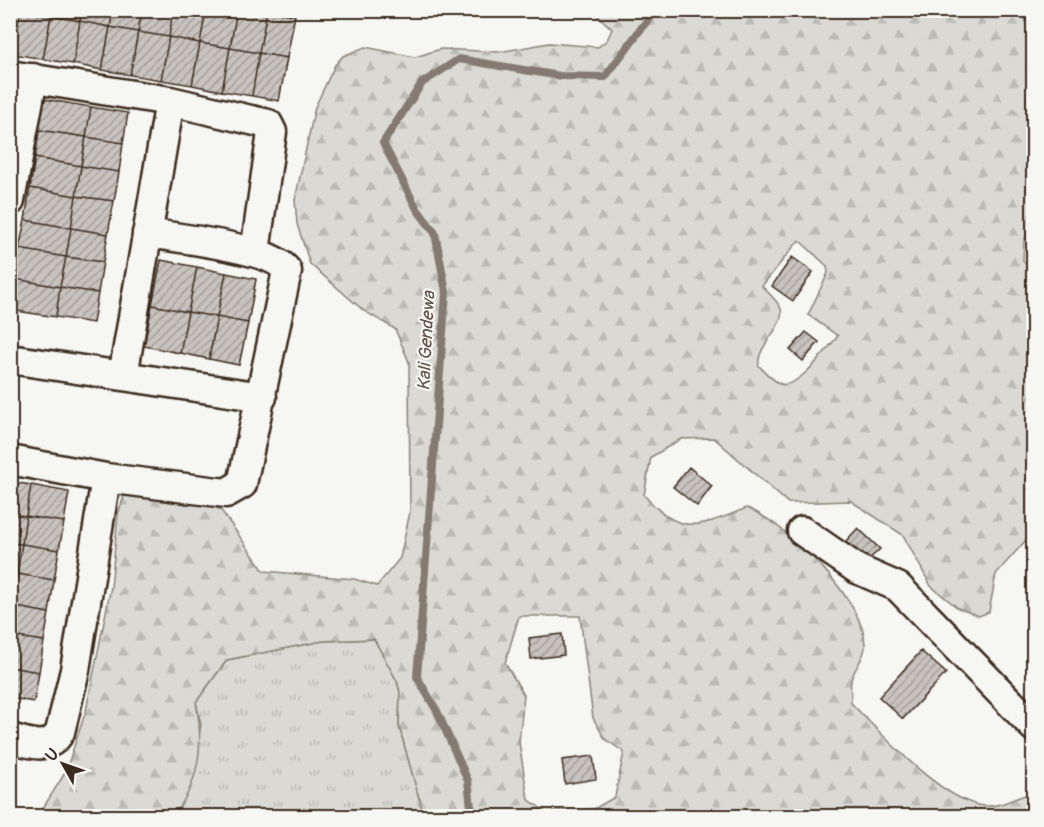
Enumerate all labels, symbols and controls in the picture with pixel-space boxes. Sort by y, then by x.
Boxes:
water label: Kali Gendewa [412,289,441,391]
north arrow [33,734,93,794]
text: U [41,744,64,765]

